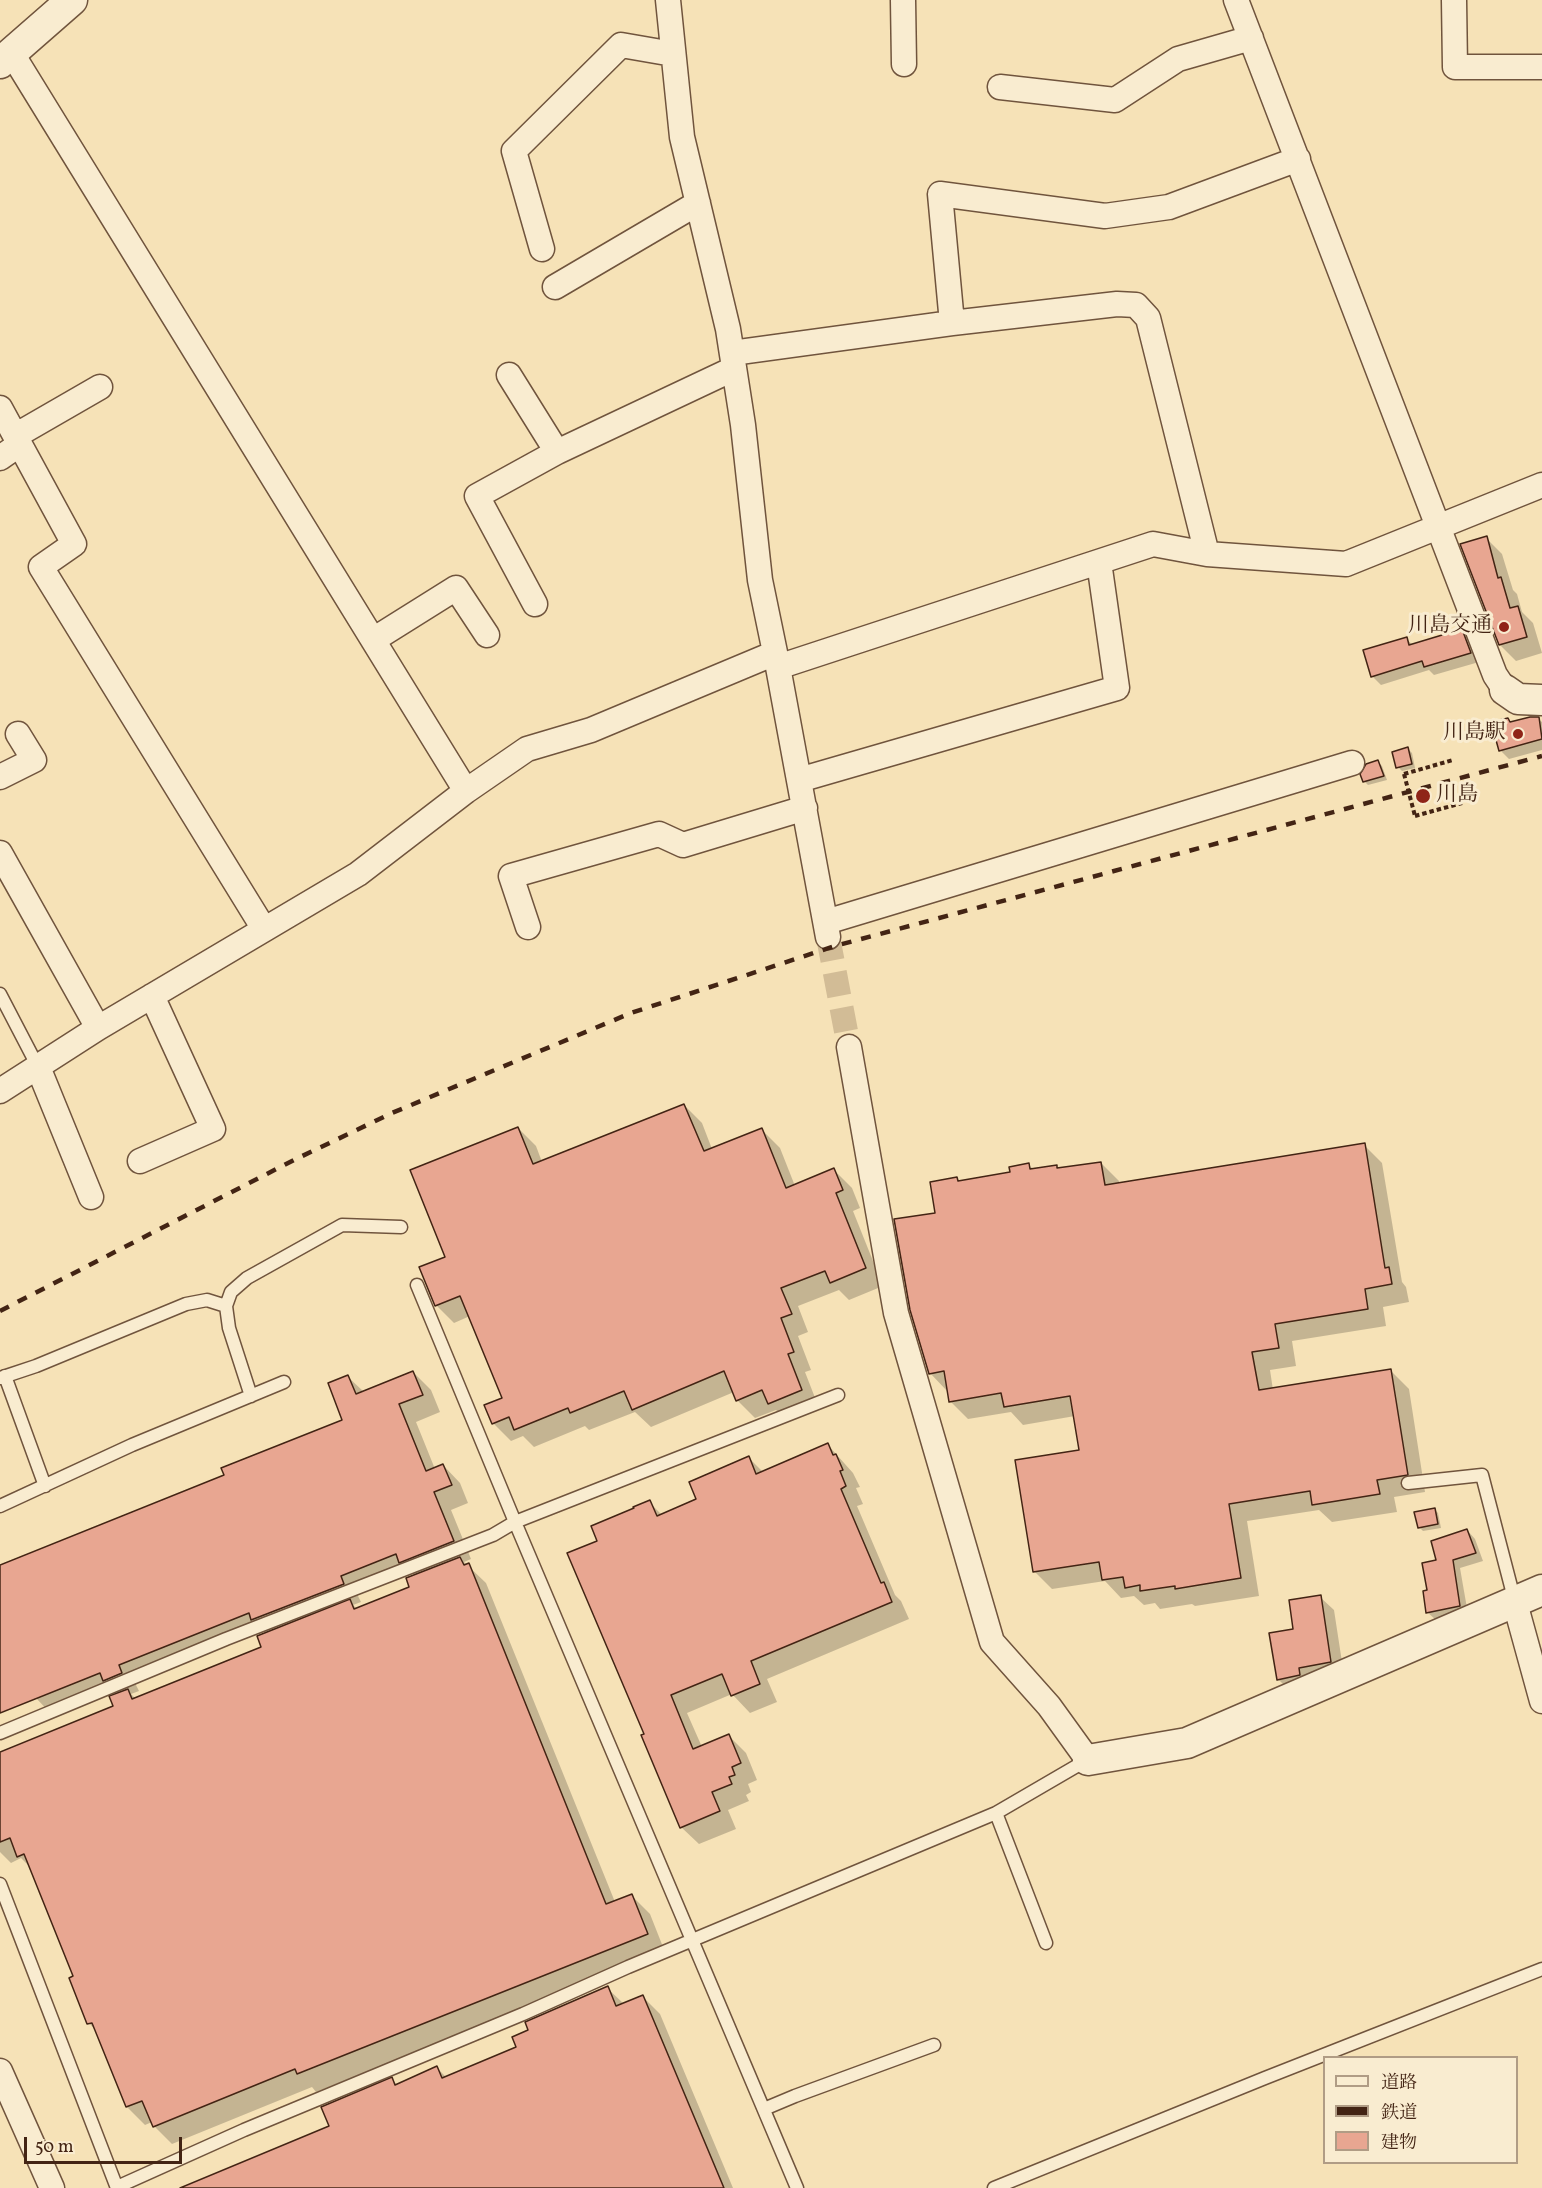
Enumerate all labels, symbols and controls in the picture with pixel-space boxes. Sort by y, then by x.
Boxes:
place label: 川島交通 [1408,614,1492,640]
marker: 川島交通 [1497,620,1511,634]
place label: 川島駅 [1443,721,1506,747]
marker: 川島駅 [1511,727,1525,741]
place label: 川島 [1436,783,1478,809]
marker: 川島 [1414,787,1432,805]
legend [1323,2056,1518,2164]
text: 道路 [1381,2071,1417,2096]
text: 鉄道 [1381,2101,1417,2126]
scale bar [27,2125,184,2163]
text: 建物 [1381,2131,1417,2156]
text: 50 m [35,2135,74,2160]

